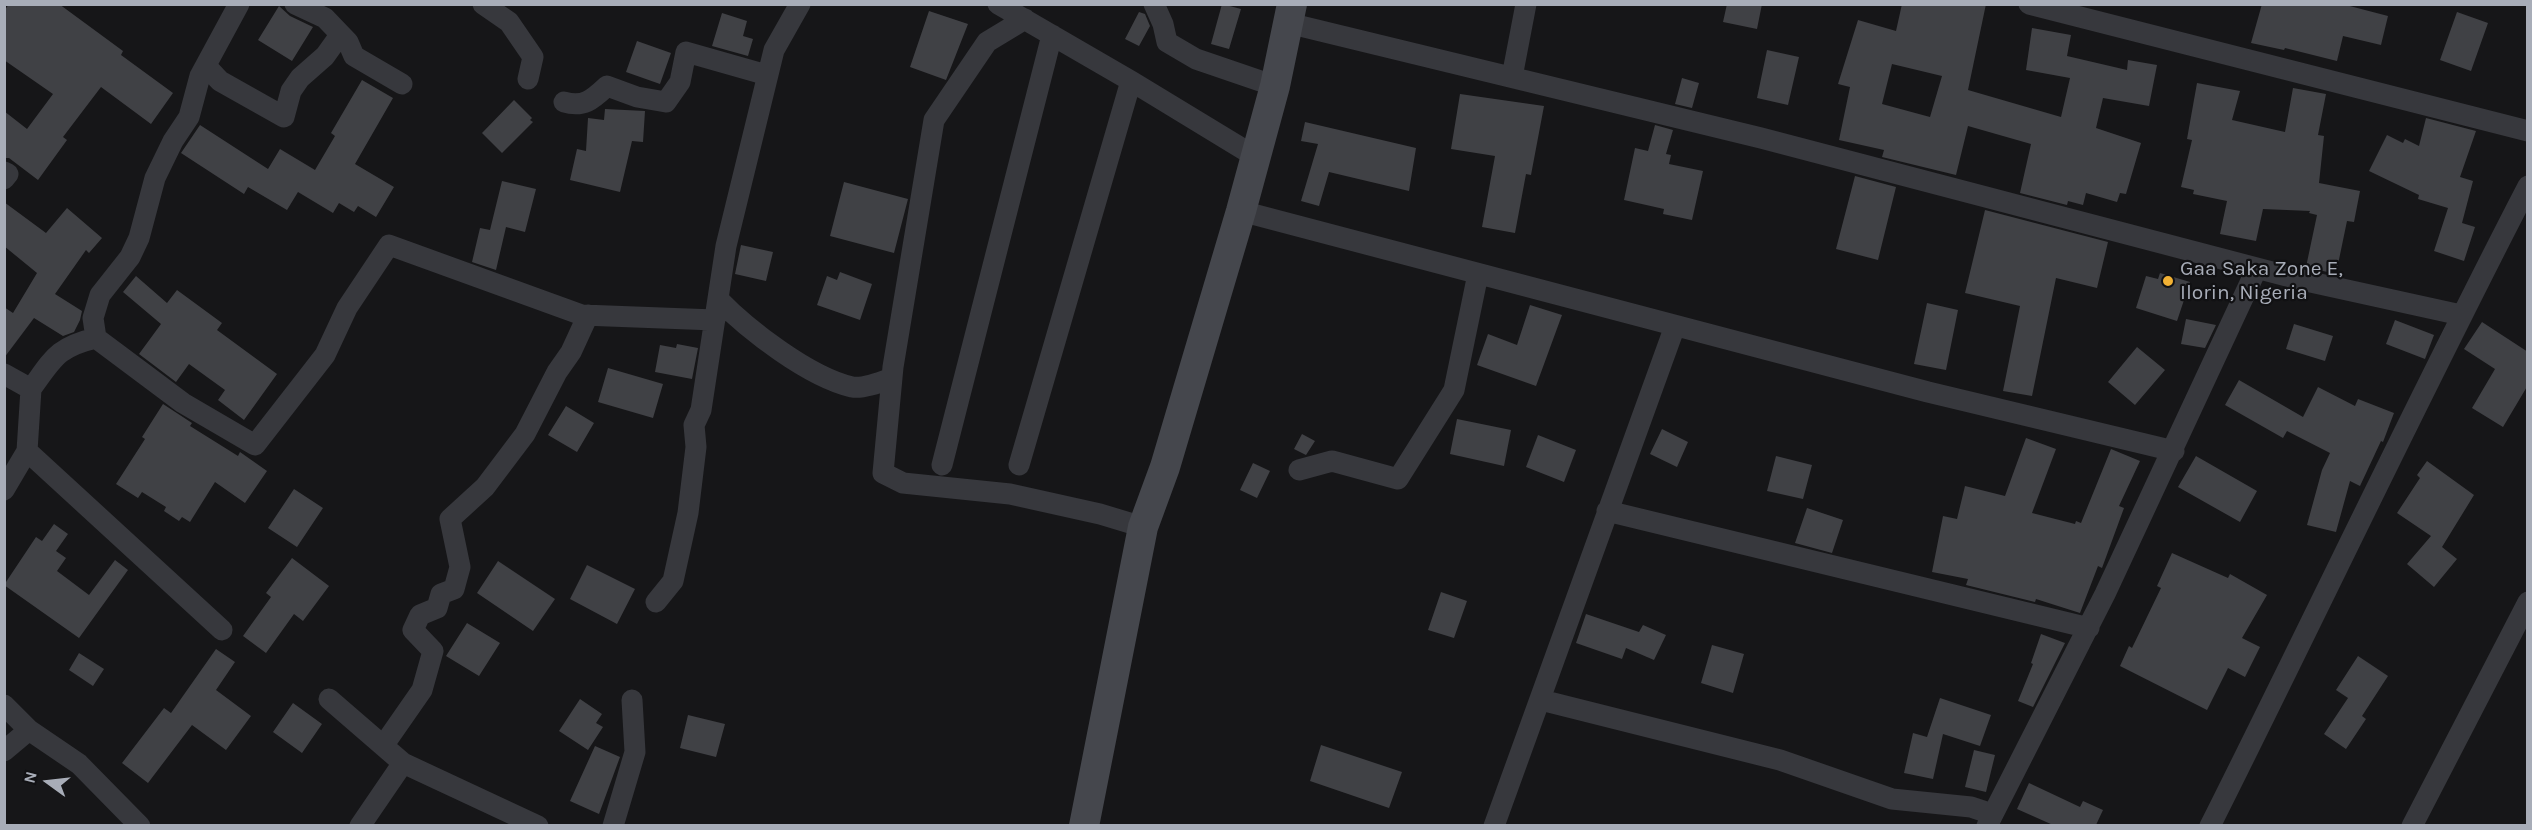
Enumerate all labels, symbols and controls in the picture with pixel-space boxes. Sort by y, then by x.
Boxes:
place label: Gaa Saka Zone E, Ilorin, Nigeria [2180,256,2343,306]
marker: Gaa Saka Zone E, Ilorin, Nigeria [2161,274,2175,288]
north arrow [18,752,78,812]
text: N [19,769,41,785]

